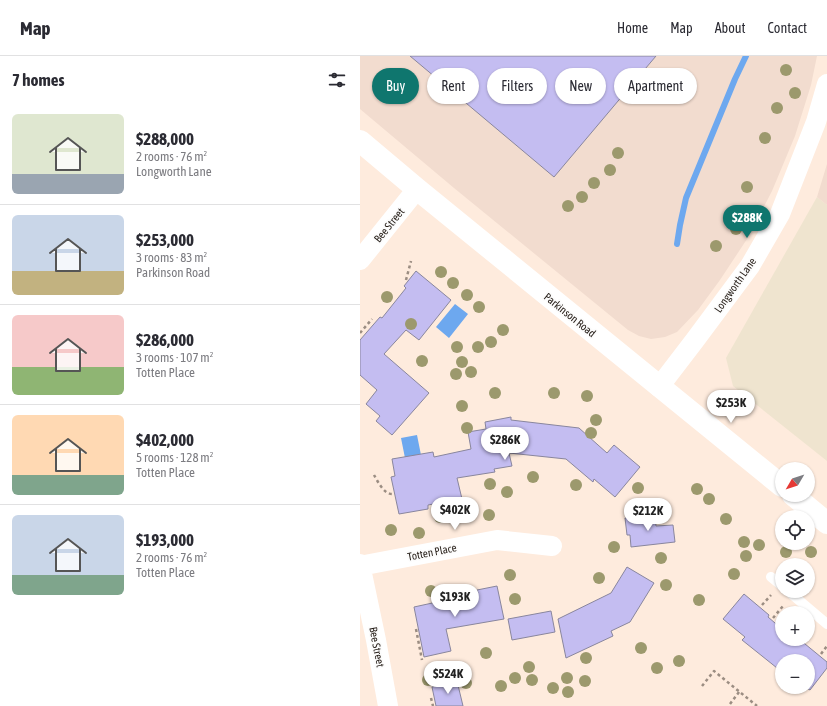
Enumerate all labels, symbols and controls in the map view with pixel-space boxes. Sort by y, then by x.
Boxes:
text: Map [20,17,51,39]
text: Home [617,20,648,36]
text: Map [670,20,693,36]
text: About [715,20,746,36]
text: Contact [768,20,807,36]
chip: Buy [372,68,419,104]
chip: Rent [427,68,479,104]
chip: Filters [487,68,547,104]
chip: New [555,68,606,104]
chip: Apartment [614,68,697,104]
icon: filters [326,69,348,91]
text: 7 homes [12,70,65,90]
text: $288,000 [136,129,194,149]
icon: home [44,130,92,178]
text: 2 rooms · 76 m² [136,149,207,164]
text: Longworth Lane [136,164,212,179]
street label: Bee Street [371,205,407,245]
pin: $288K [719,205,775,239]
text: $288K [732,210,762,225]
text: $253,000 [136,230,194,250]
icon: home [44,231,92,279]
text: 3 rooms · 83 m² [136,250,207,265]
street label: Longworth Lane [712,255,758,315]
text: Parkinson Road [136,265,210,280]
street label: Parkinson Road [542,291,598,339]
text: $286,000 [136,330,194,350]
icon: home [44,331,92,379]
text: 3 rooms · 107 m² [136,350,213,365]
text: Totten Place [136,365,195,380]
pin: $253K [703,390,759,424]
text: $253K [716,395,746,410]
pin: $286K [477,427,533,461]
text: $402,000 [136,430,194,450]
icon: home [44,431,92,479]
text: $286K [490,432,520,447]
text: 5 rooms · 128 m² [136,450,213,465]
north arrow [775,462,815,502]
map controls [775,462,815,694]
text: Totten Place [136,465,195,480]
pin: $402K [427,497,483,531]
pin: $212K [620,498,676,532]
text: $402K [440,502,470,517]
text: $212K [633,503,663,518]
button: locate [775,510,815,550]
text: $193,000 [136,530,194,550]
icon: home [44,531,92,579]
street label: Totten Place [406,541,458,563]
text: 2 rooms · 76 m² [136,550,207,565]
button: layers [775,558,815,598]
text: Totten Place [136,565,195,580]
pin: $193K [427,584,483,618]
text: $193K [440,589,470,604]
button: + [775,606,815,646]
street label: Bee Street [367,626,387,668]
button: − [775,654,815,694]
pin: $524K [420,661,476,695]
text: $524K [433,666,463,681]

